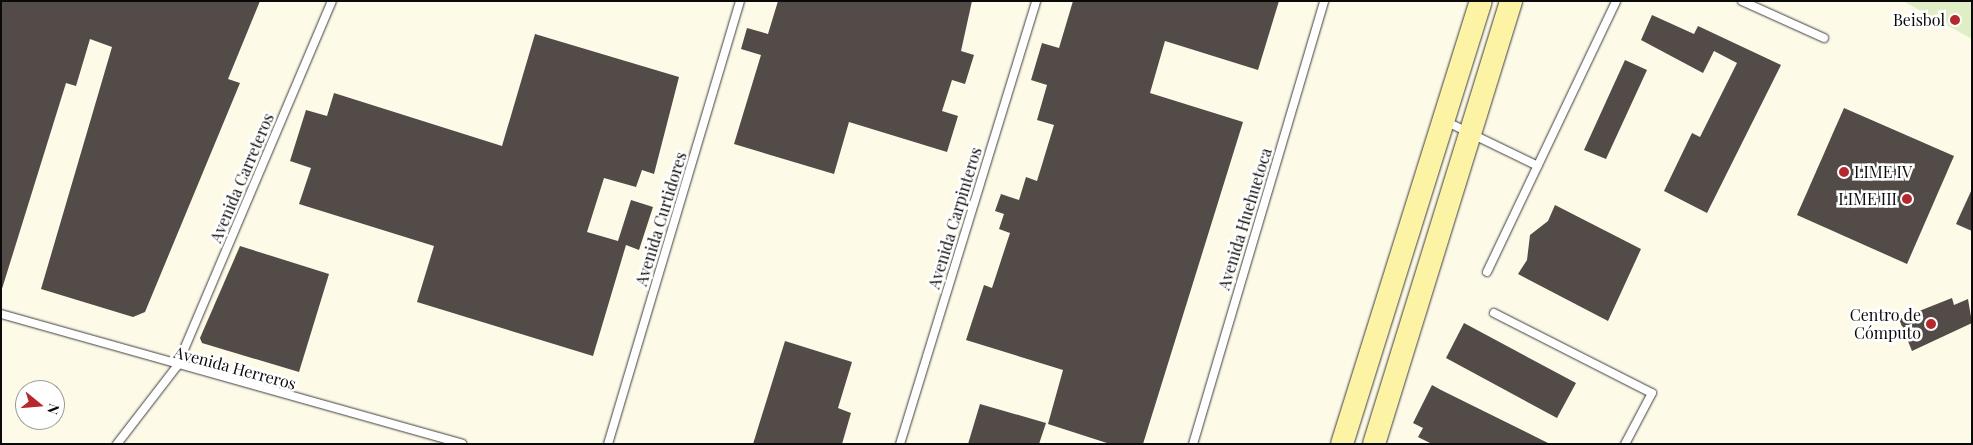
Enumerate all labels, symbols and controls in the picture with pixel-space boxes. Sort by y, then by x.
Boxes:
place label: Beisbol [1893,10,1945,30]
marker: Beisbol [1949,14,1961,26]
street label: Avenida Carreteros [206,110,278,246]
street label: Avenida Carpinteros [924,145,986,291]
street label: Avenida Huehuetoca [1214,146,1276,292]
street label: Avenida Curtidores [631,150,691,288]
place label: LIME IV [1854,162,1912,182]
marker: LIME IV [1838,166,1850,178]
place label: LIME III [1838,189,1897,209]
marker: LIME III [1901,193,1913,205]
place label: Centro de Cómputo [1850,305,1921,343]
marker: Centro de Cómputo [1925,318,1937,330]
street label: Avenida Herreros [172,342,298,394]
north arrow [15,380,65,430]
text: N [43,402,64,417]

